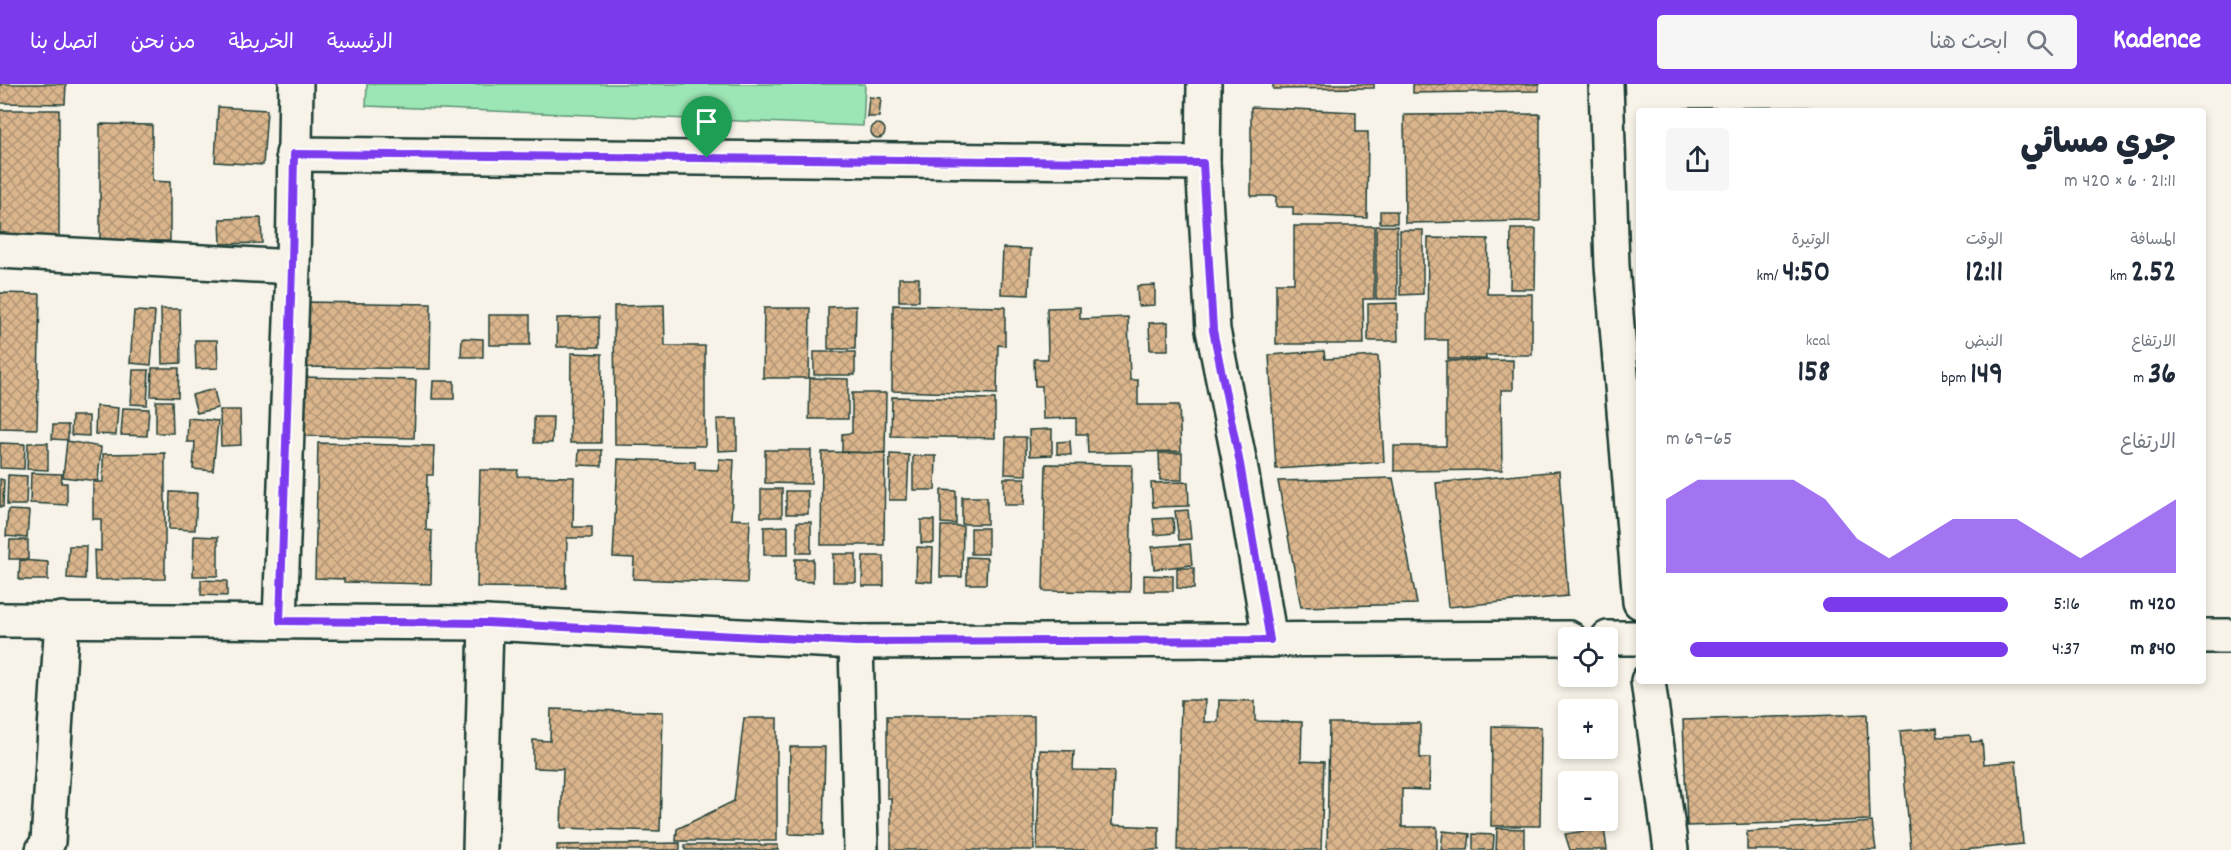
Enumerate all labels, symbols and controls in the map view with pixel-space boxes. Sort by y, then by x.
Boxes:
search box [1657,15,2077,69]
text: Kadence [2113,22,2201,62]
icon: search [2023,26,2056,59]
text: ابحث هنا [1929,28,2008,59]
text: اتصل بنا [30,29,98,59]
text: من نحن [131,29,195,59]
text: الخريطة [228,29,294,59]
text: الرئيسية [327,29,393,59]
pin [681,96,732,158]
icon: arrive [690,105,723,138]
text: جري مسائي [2020,122,2176,169]
button: share [1666,128,1729,191]
text: 21:11 · 6 × 420 m [2064,168,2176,196]
text: الوتيرة [1791,229,1830,252]
text: الوقت [1966,229,2003,252]
text: المسافة [2130,229,2176,252]
text: 4:50 [1782,253,1830,296]
text: 12:11 [1965,253,2003,296]
text: 2.52 [2131,253,2176,296]
text: /km [1757,265,1782,288]
text: km [2110,265,2131,288]
text: kcal [1806,330,1830,353]
text: النبض [1965,331,2003,354]
text: الارتفاع [2131,331,2176,354]
text: 158 [1798,353,1830,396]
text: 149 [1970,355,2003,398]
text: 36 [2148,355,2176,398]
text: bpm [1941,367,1970,390]
text: m [2133,367,2148,390]
text: 65–69 m [1666,426,1732,454]
text: الارتفاع [2120,430,2176,458]
text: 5:16 [2053,591,2080,619]
text: 420 m [2130,591,2176,619]
map controls [1558,627,1618,831]
button: locate [1558,627,1618,687]
text: 4:37 [2052,636,2080,664]
text: 840 m [2130,636,2176,664]
button: + [1558,699,1618,759]
button: − [1558,771,1618,831]

